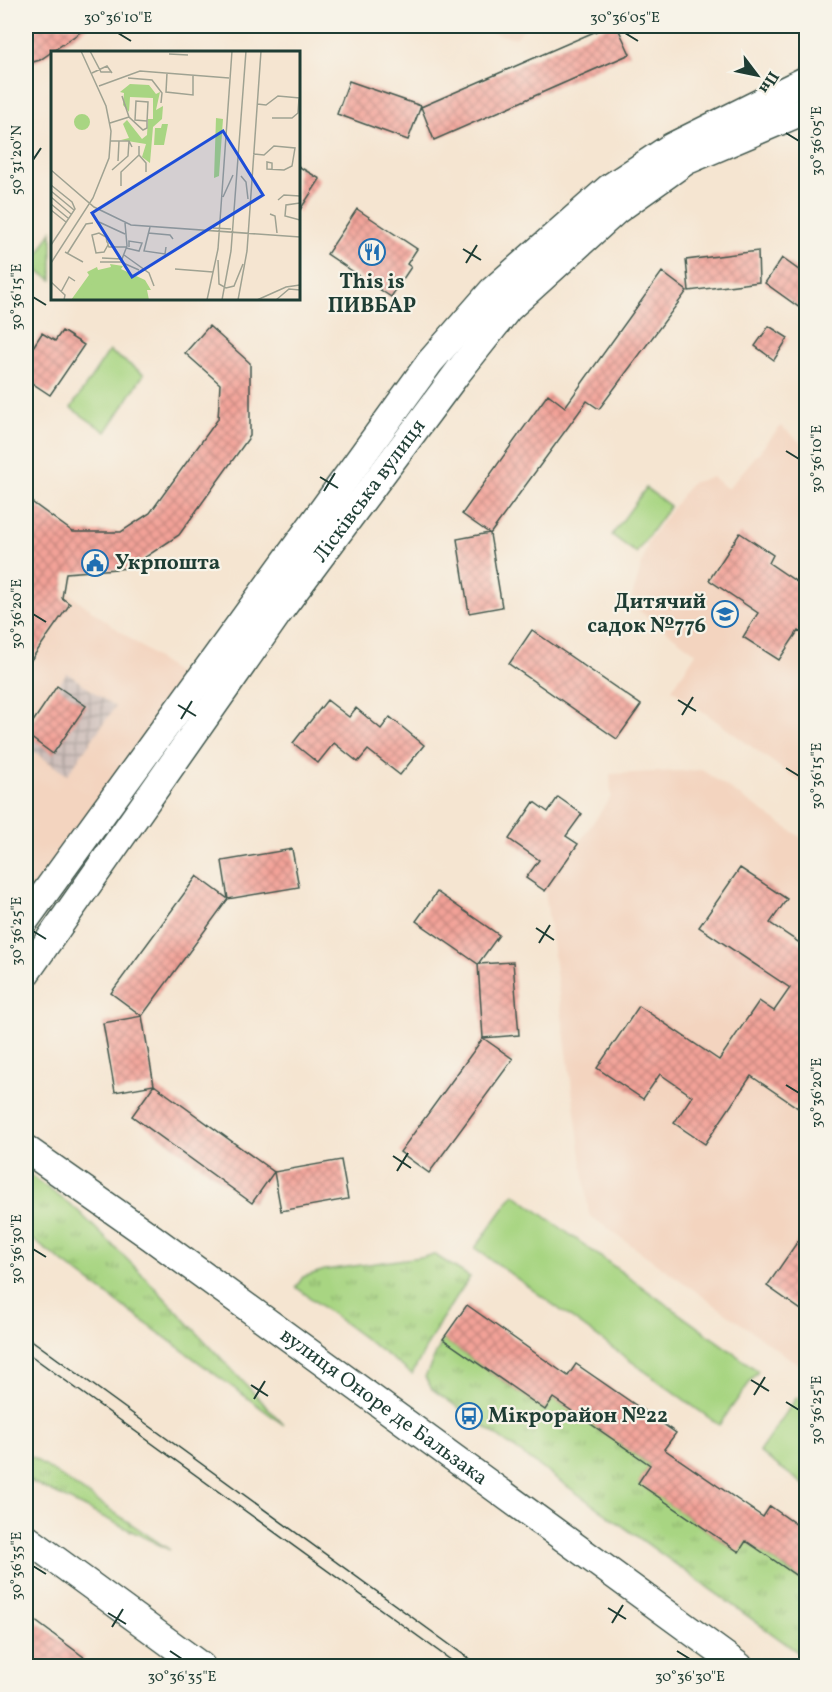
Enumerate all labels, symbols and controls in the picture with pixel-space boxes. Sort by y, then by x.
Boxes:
text: 30°36'10"E [84,8,152,29]
text: 30°36'05"E [590,8,660,29]
north arrow [727,45,787,105]
inset map [51,51,300,300]
text: Пн [753,66,783,97]
text: 30°36'05"E [807,106,828,176]
text: 50°31'20"N [7,125,28,195]
restaurant icon: This is ПИВБАР [357,237,387,267]
text: 30°36'15"E [7,263,28,331]
place label: This is ПИВБАР [328,268,416,321]
street label: Лісківська вулиця [306,413,433,569]
text: 30°36'10"E [807,425,828,493]
public building icon: Укрпошта [80,548,110,578]
place label: Укрпошта [115,549,220,578]
text: 30°36'20"E [7,579,28,649]
place label: Дитячий садок №776 [587,588,706,641]
school or university icon: Дитячий садок №776 [710,599,740,629]
text: 30°36'15"E [807,742,828,810]
text: 30°36'25"E [7,896,28,966]
text: 30°36'20"E [807,1058,828,1128]
text: 30°36'30"E [7,1214,28,1284]
street label: вулиця Оноре де Бальзака [274,1321,494,1492]
text: 30°36'25"E [807,1375,828,1445]
bus stop icon: Мікрорайон №22 [454,1401,484,1431]
place label: Мікрорайон №22 [488,1402,668,1431]
text: 30°36'35"E [7,1531,28,1601]
text: 30°36'35"E [147,1667,217,1688]
text: 30°36'30"E [655,1667,725,1688]

